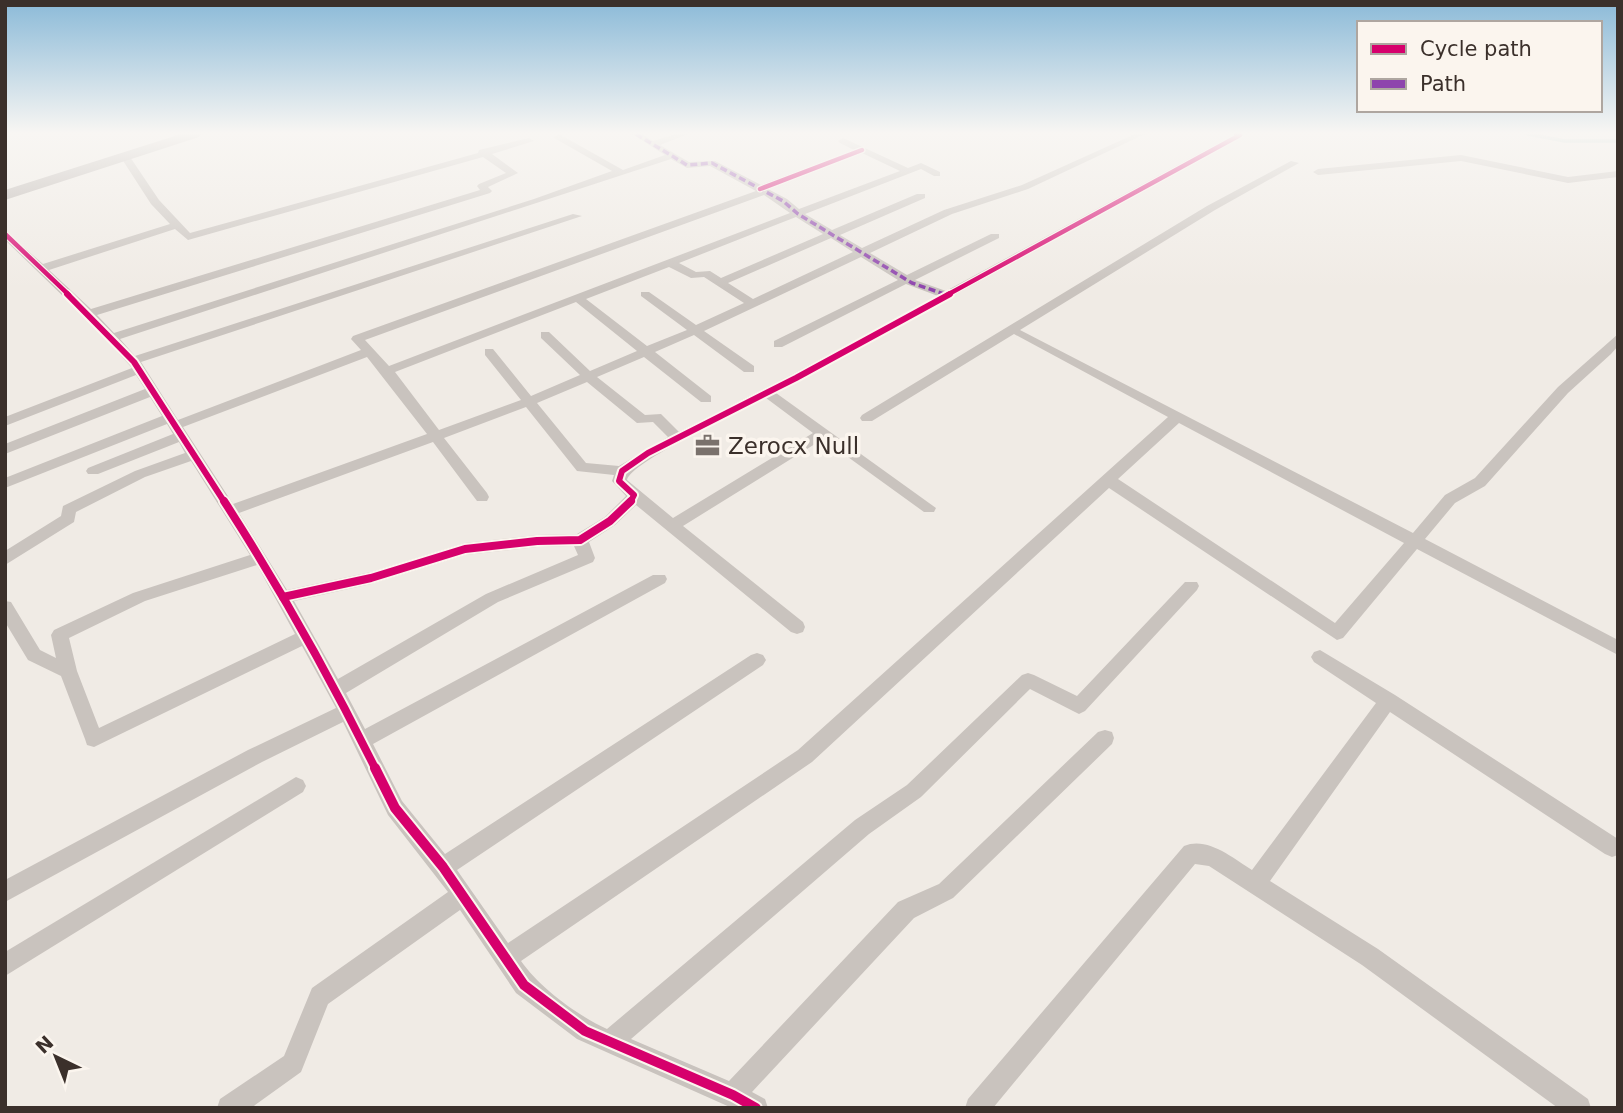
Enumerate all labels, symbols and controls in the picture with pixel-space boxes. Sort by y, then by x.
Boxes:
legend [1357,21,1602,112]
text: Cycle path [1420,37,1532,61]
text: Path [1420,72,1466,96]
office icon: Zerocx Null [694,432,722,460]
place label: Zerocx Null [728,433,859,459]
north arrow [21,1022,91,1092]
text: N [31,1031,58,1058]

